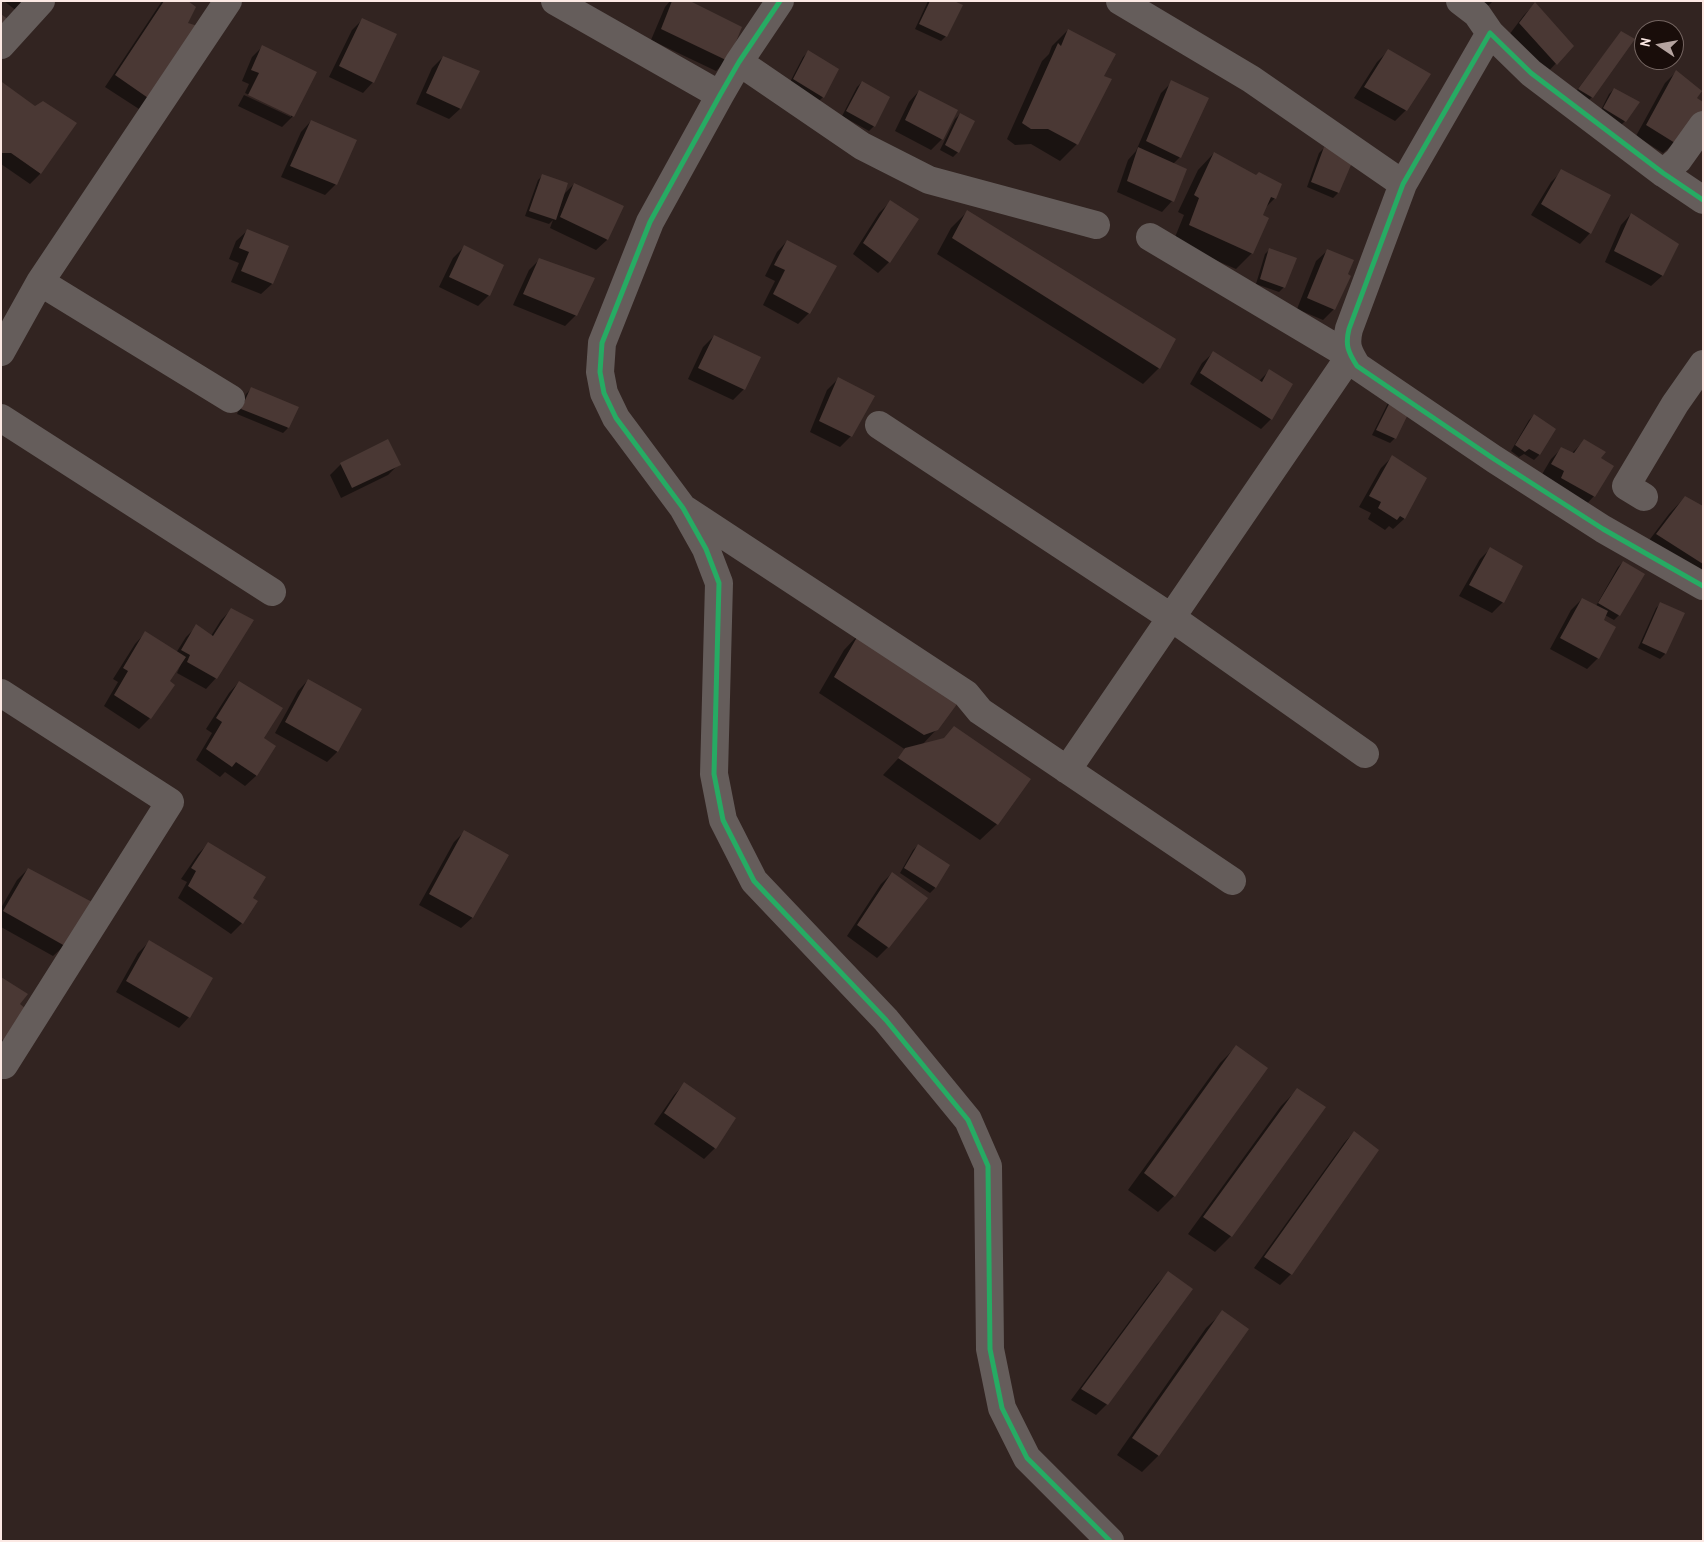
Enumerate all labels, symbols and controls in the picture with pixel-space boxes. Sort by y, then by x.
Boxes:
north arrow [1634,20,1684,70]
text: N [1636,36,1655,48]

